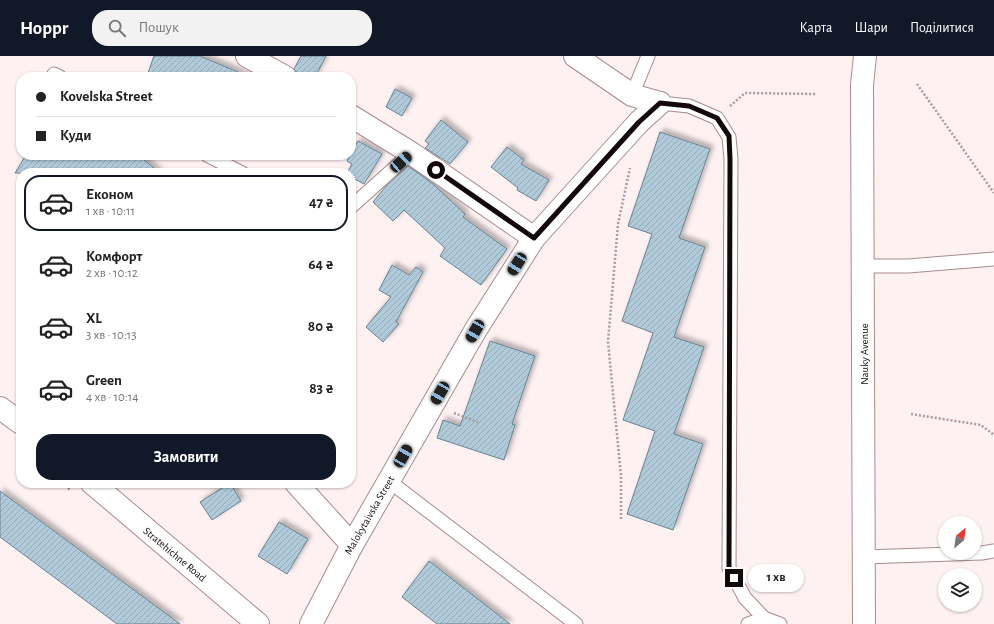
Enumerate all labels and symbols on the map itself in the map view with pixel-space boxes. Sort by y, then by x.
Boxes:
car [388,150,414,174]
route start [427,161,445,179]
car [506,251,528,277]
car [464,318,486,344]
street label: Nauky Avenue [859,323,870,385]
car [429,380,451,406]
car [392,443,414,469]
street label: Malokytaivska Street [342,474,397,557]
north arrow [938,516,982,560]
street label: Stratehichne Road [141,525,208,584]
callout: 1 хв [748,564,804,592]
route end [725,569,743,587]

